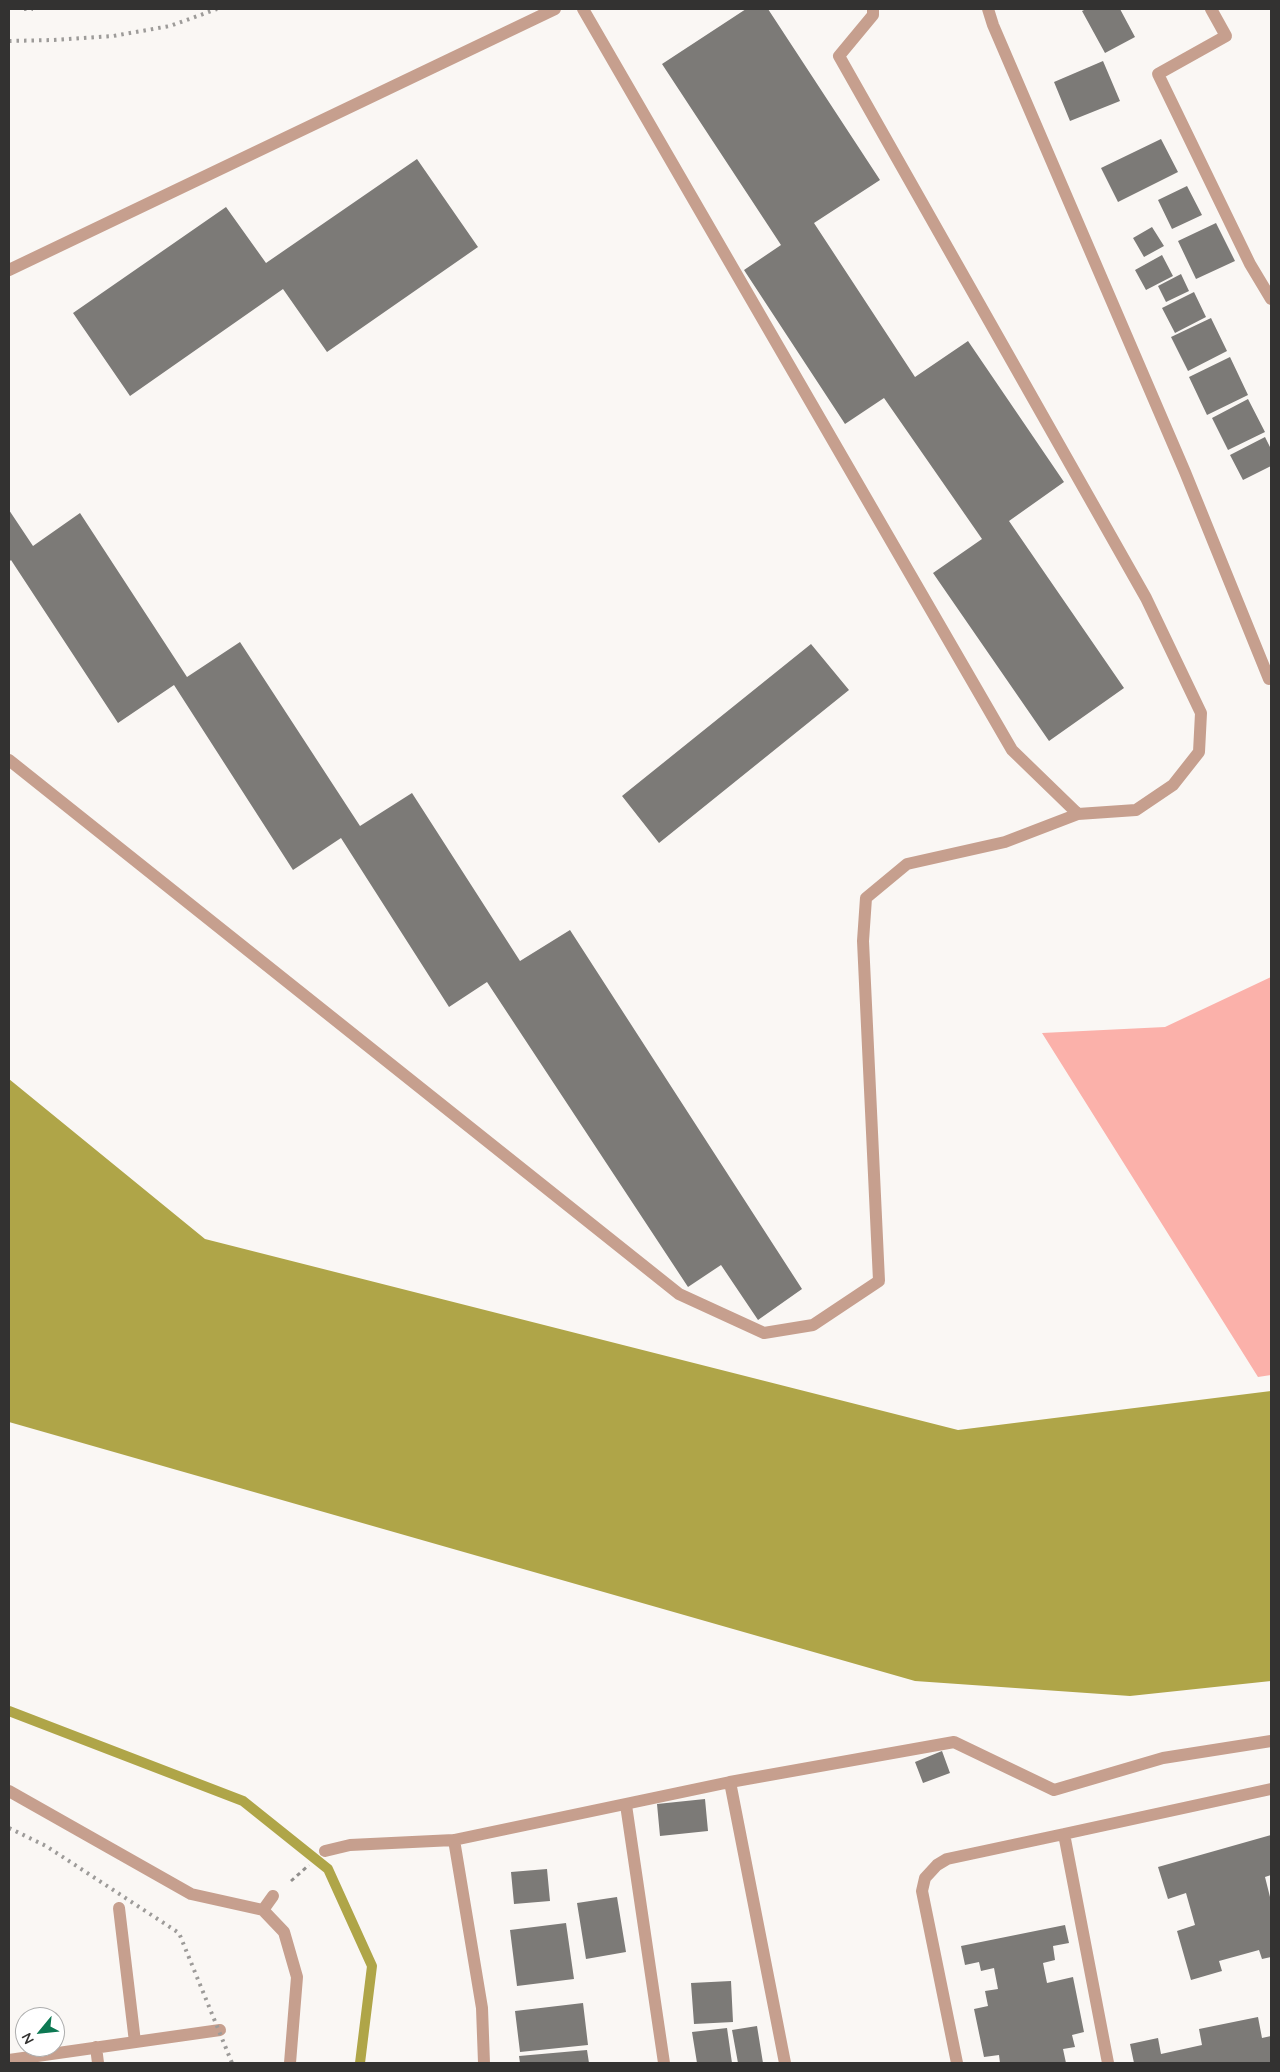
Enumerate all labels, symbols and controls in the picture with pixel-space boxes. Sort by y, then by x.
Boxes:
north arrow [15,2007,65,2057]
text: N [17,2030,38,2047]

